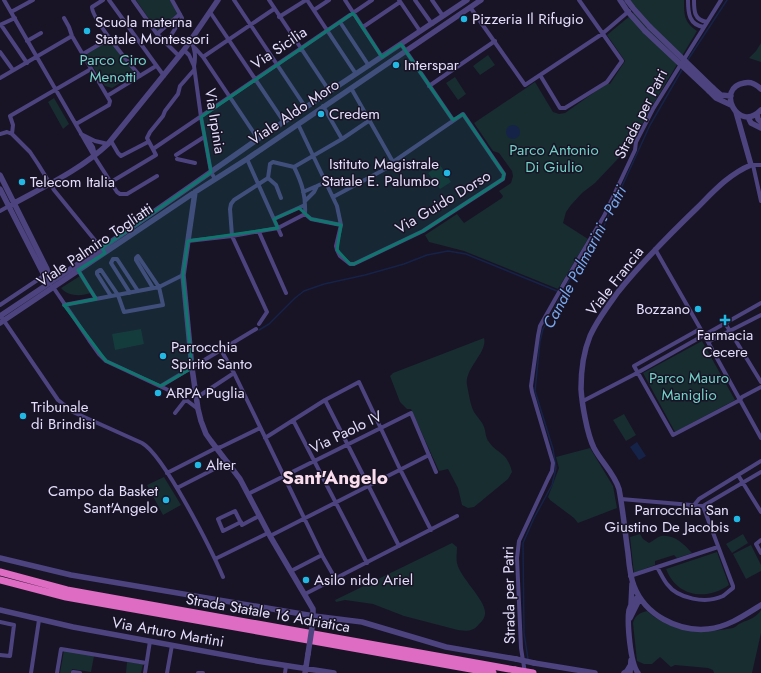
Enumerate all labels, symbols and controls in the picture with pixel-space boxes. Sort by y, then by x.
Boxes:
place label: Pizzeria Il Rifugio [472,8,583,30]
place label: Scuola materna Statale Montessori [95,11,209,50]
marker: Pizzeria Il Rifugio [459,14,469,24]
street label: Via Sicilia [247,21,311,75]
marker: Scuola materna Statale Montessori [82,26,92,36]
park label: Parco Ciro Menotti [79,49,147,88]
place label: Interspar [404,54,460,76]
marker: Interspar [391,60,401,70]
street label: Strada per Patri [609,65,673,163]
street label: Viale Aldo Moro [244,74,344,150]
street label: Via Irpinia [199,87,231,155]
place label: Credem [329,103,380,125]
marker: Credem [316,109,326,119]
park label: Parco Antonio Di Giulio [509,139,599,178]
place label: Istituto Magistrale Statale E. Palumbo [321,153,439,192]
street label: Via Guido Dorso [391,165,495,239]
marker: Istituto Magistrale Statale E. Palumbo [442,168,452,178]
place label: Telecom Italia [30,171,115,193]
marker: Telecom Italia [17,177,27,187]
water label: Canale Palmarini - Patri [537,181,632,333]
street label: Viale Palmiro Togliatti [32,198,158,292]
street label: Viale Francia [581,242,649,320]
place label: Bozzano [636,298,690,320]
marker: Bozzano [693,304,703,314]
marker: Farmacia Cecere [720,315,730,325]
place label: Farmacia Cecere [697,324,753,363]
place label: Parrocchia Spirito Santo [171,336,252,375]
marker: Parrocchia Spirito Santo [158,351,168,361]
park label: Parco Mauro Maniglio [649,367,729,406]
place label: ARPA Puglia [166,382,245,404]
marker: ARPA Puglia [153,388,163,398]
place label: Tribunale di Brindisi [31,396,96,435]
street label: Via Paolo IV [306,405,386,459]
marker: Tribunale di Brindisi [18,411,28,421]
place label: Alter [206,454,237,476]
marker: Alter [193,460,203,470]
district label: Sant'Angelo [282,464,388,491]
place label: Campo da Basket Sant'Angelo [48,480,158,519]
marker: Campo da Basket Sant'Angelo [161,495,171,505]
place label: Parrocchia San Giustino De Jacobis [604,499,729,538]
marker: Parrocchia San Giustino De Jacobis [732,514,742,524]
street label: Strada per Patri [497,546,521,644]
place label: Asilo nido Ariel [314,569,413,591]
marker: Asilo nido Ariel [301,575,311,585]
street label: Strada Statale 16 Adriatica [184,588,352,638]
street label: Via Arturo Martini [110,611,226,653]

